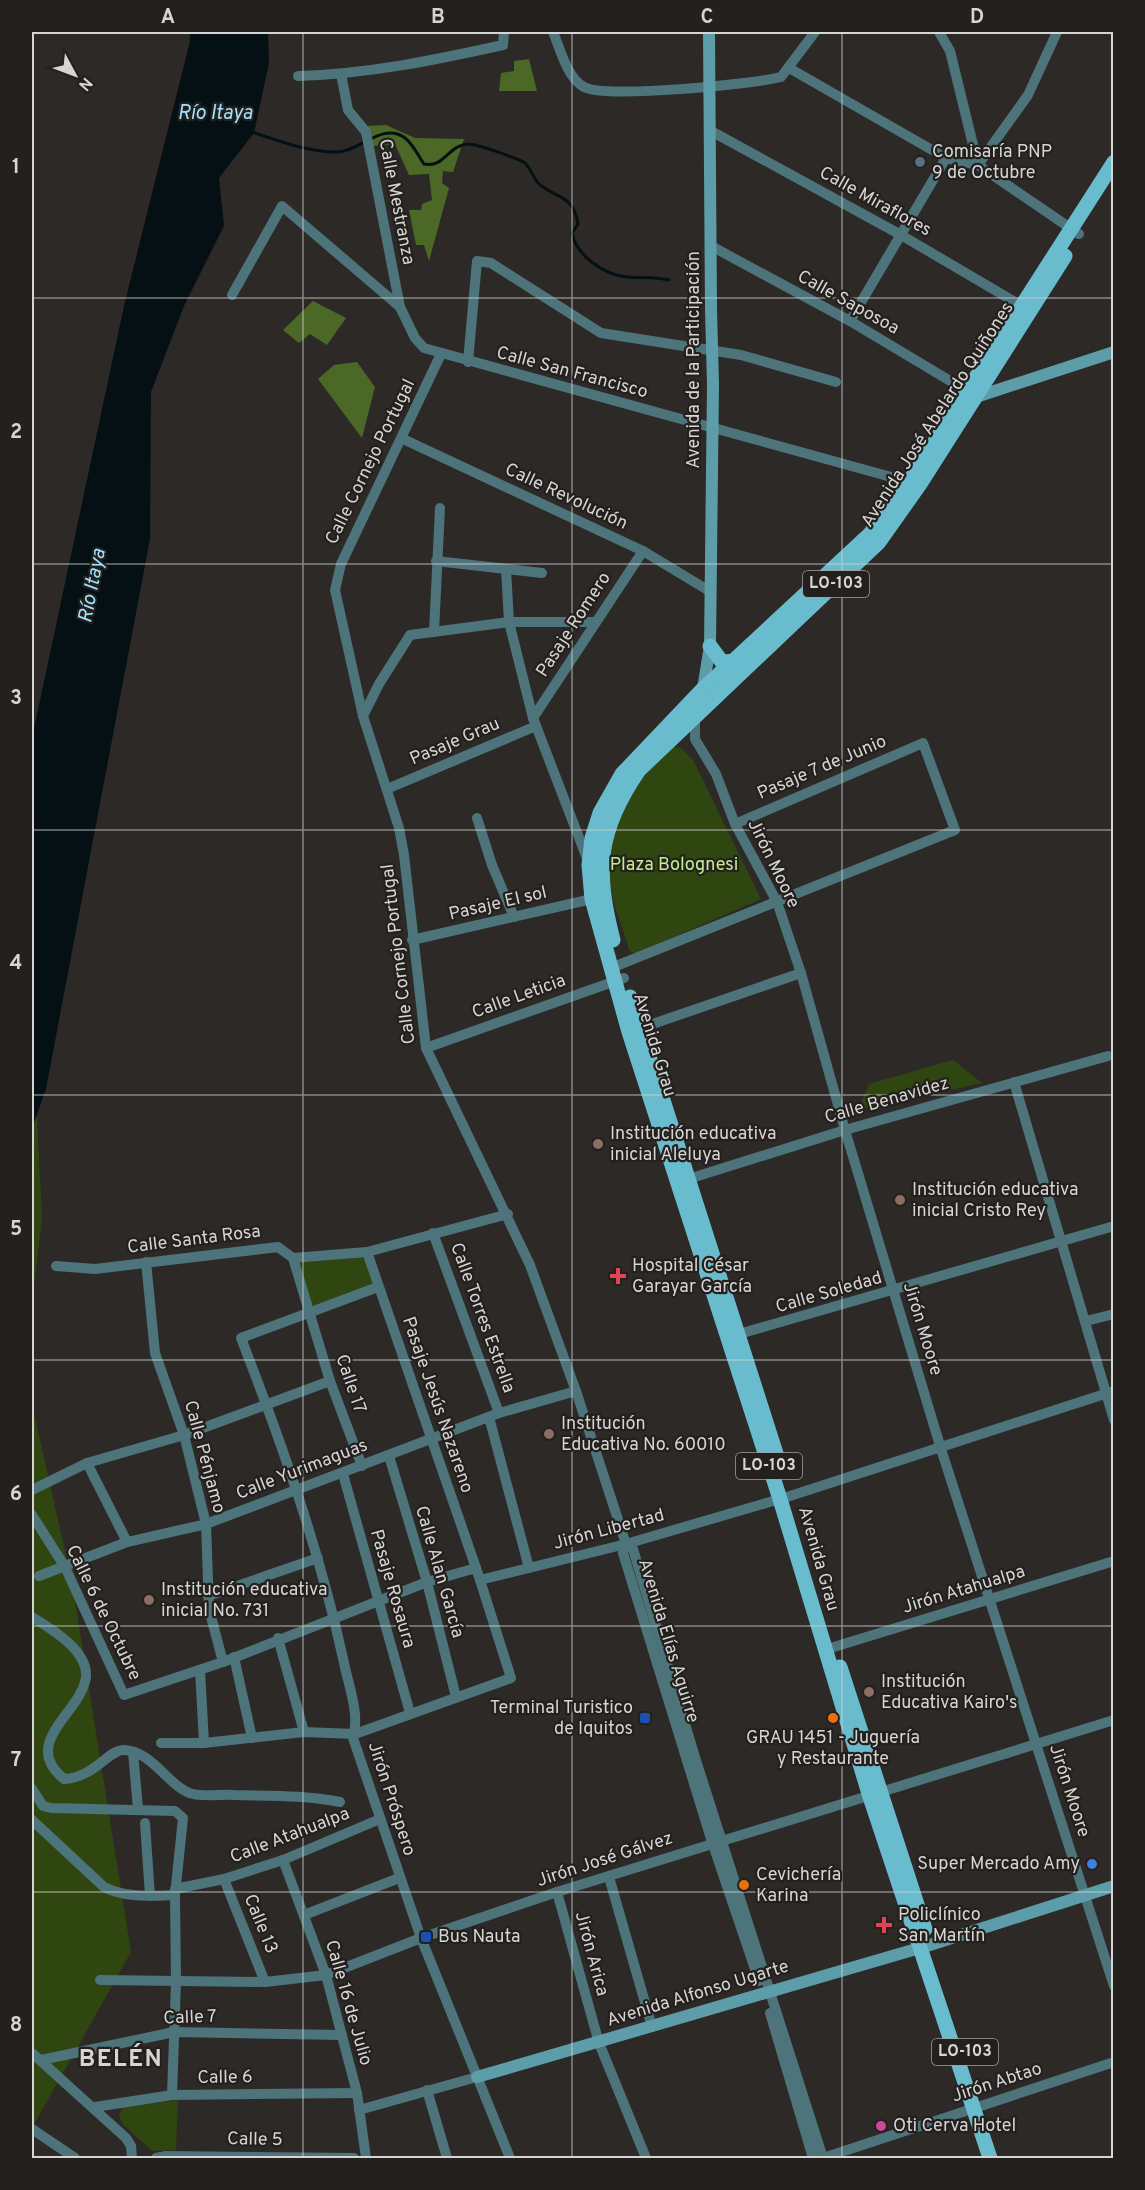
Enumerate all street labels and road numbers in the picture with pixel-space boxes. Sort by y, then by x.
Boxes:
street label: Calle Mestranza [373,137,419,267]
street label: Calle Miraflores [815,162,935,242]
street label: Avenida de la Participación [683,251,706,469]
street label: Calle Saposoa [793,265,903,341]
street label: Avenida José Abelardo Quiñones [856,298,1020,532]
street label: Calle San Francisco [494,342,650,404]
street label: Calle Cornejo Portugal [321,375,421,549]
street label: Calle Revolución [501,458,631,536]
street label: Pasaje Romero [531,568,617,682]
road number: LO-103 [803,571,869,597]
street label: Pasaje Grau [406,713,504,771]
street label: Pasaje 7 de Junio [754,730,890,806]
street label: Jirón Moore [742,816,804,912]
street label: Calle Cornejo Portugal [377,863,421,1045]
street label: Pasaje El sol [447,882,549,926]
street label: Calle Leticia [469,969,569,1025]
street label: Avenida Grau [627,990,681,1100]
street label: Calle Benavidez [822,1072,952,1130]
street label: Calle Santa Rosa [126,1220,262,1260]
street label: Calle Torres Estrella [444,1240,520,1396]
street label: Calle Soledad [773,1267,885,1319]
street label: Jirón Moore [897,1280,947,1378]
street label: Pasaje Jesús Nazareno [396,1314,478,1496]
street label: Calle 17 [329,1352,371,1416]
street label: Calle Pénjamo [178,1398,230,1516]
street label: Calle Yurimaguas [233,1434,371,1506]
road number: LO-103 [736,1453,802,1479]
street label: Calle Alan García [409,1503,469,1641]
street label: Jirón Libertad [551,1504,667,1556]
street label: Avenida Grau [792,1504,844,1614]
street label: Pasaje Rosaura [364,1527,420,1651]
street label: Calle 6 de Octubre [60,1541,146,1685]
street label: Avenida Elías Aguirre [632,1556,704,1726]
street label: Jirón Atahualpa [900,1560,1028,1620]
street label: Jirón Próspero [362,1739,420,1859]
street label: Jirón Moore [1043,1742,1095,1840]
street label: Calle Atahualpa [227,1803,353,1869]
street label: Jirón José Gálvez [534,1827,676,1893]
street label: Calle 13 [238,1891,282,1957]
street label: Jirón Arica [569,1909,613,1999]
street label: Calle 16 de Julio [319,1938,377,2068]
street label: Avenida Alfonso Ugarte [604,1955,792,2033]
street label: Calle 7 [163,2006,217,2030]
road number: LO-103 [932,2039,998,2065]
street label: Jirón Abtao [949,2058,1045,2108]
street label: Calle 6 [197,2066,253,2090]
street label: Calle 5 [227,2128,283,2152]

